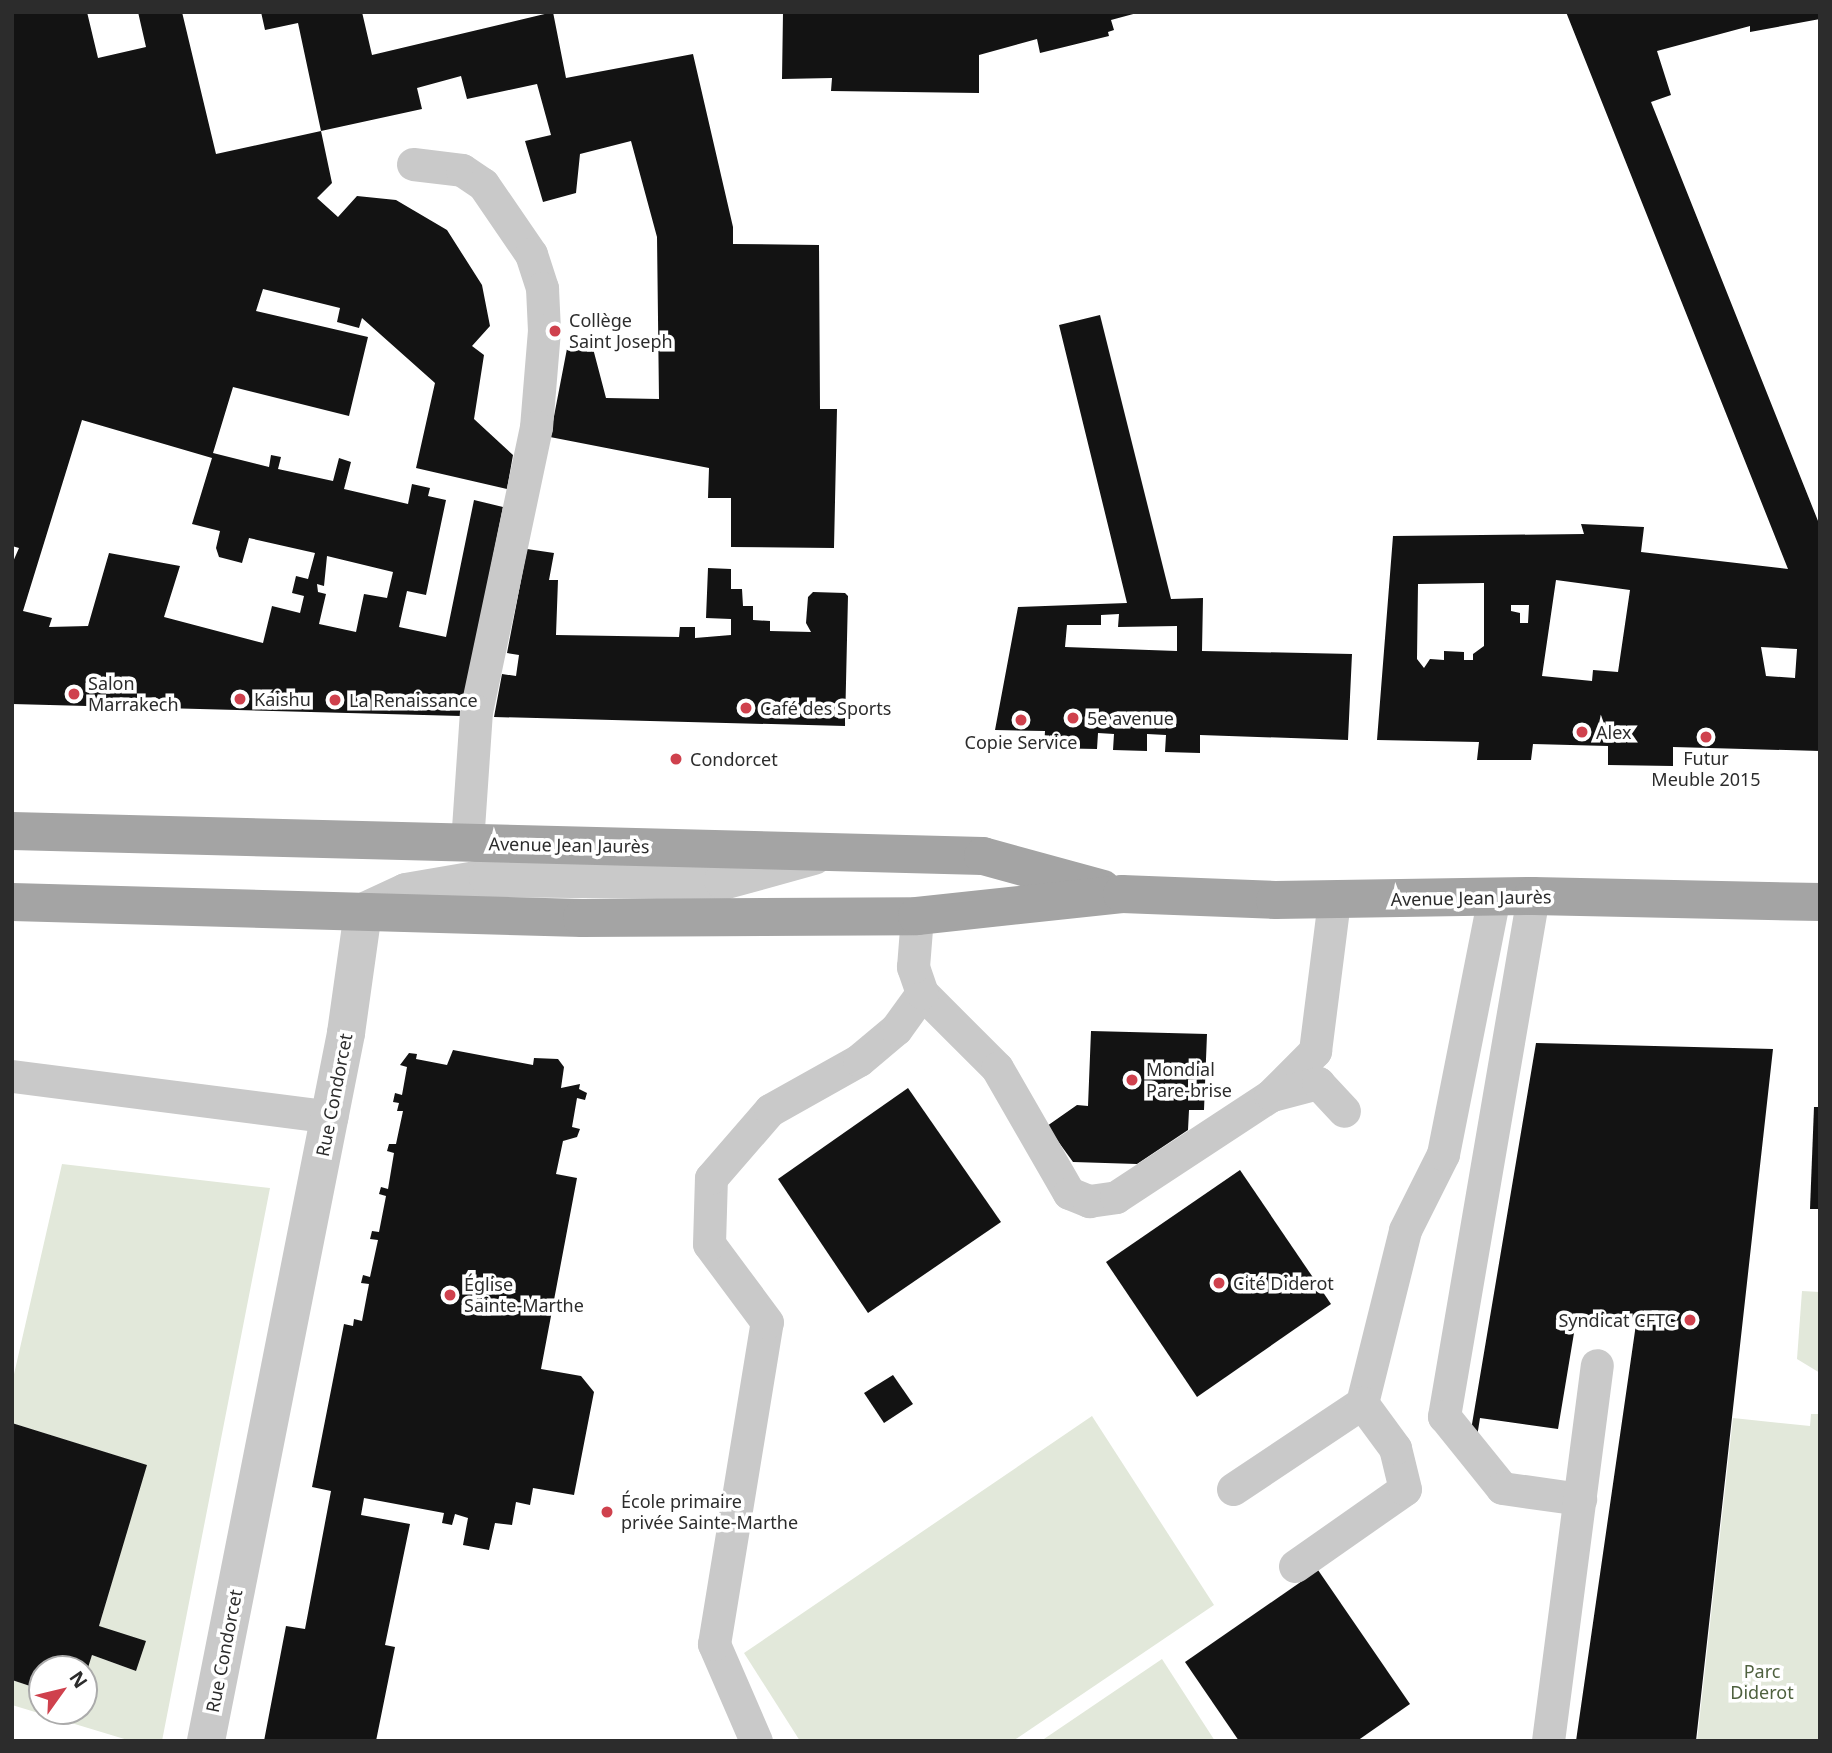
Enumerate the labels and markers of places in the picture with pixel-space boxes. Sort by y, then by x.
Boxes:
place label: Collège Saint Joseph [569,310,673,352]
marker: Collège Saint Joseph [547,323,563,339]
place label: Salon Marrakech [88,673,179,716]
marker: Salon Marrakech [66,686,82,702]
place label: Kaishu [254,688,311,710]
place label: La Renaissance [349,689,478,711]
marker: Kaishu [232,691,248,707]
marker: La Renaissance [327,692,343,708]
place label: Café des Sports [760,697,891,719]
marker: Café des Sports [738,700,754,716]
place label: 5e avenue [1087,707,1174,729]
marker: 5e avenue [1065,710,1081,726]
marker: Copie Service [1013,712,1029,728]
place label: Alex [1596,721,1631,743]
marker: Alex [1574,724,1590,740]
marker: Futur Meuble 2015 [1698,729,1714,745]
place label: Copie Service [965,731,1077,753]
place label: Condorcet [690,748,778,770]
place label: Futur Meuble 2015 [1651,748,1761,790]
marker: Condorcet [668,751,684,767]
place label: Mondial Pare-brise [1146,1059,1232,1102]
marker: Mondial Pare-brise [1124,1072,1140,1088]
place label: Cité Diderot [1233,1272,1334,1294]
place label: Église Sainte-Marthe [464,1274,584,1316]
marker: Cité Diderot [1211,1275,1227,1291]
marker: Église Sainte-Marthe [442,1287,458,1303]
place label: Syndicat CFTC [1558,1309,1676,1331]
marker: Syndicat CFTC [1682,1312,1698,1328]
place label: École primaire privée Sainte-Marthe [621,1491,798,1534]
marker: École primaire privée Sainte-Marthe [599,1504,615,1520]

